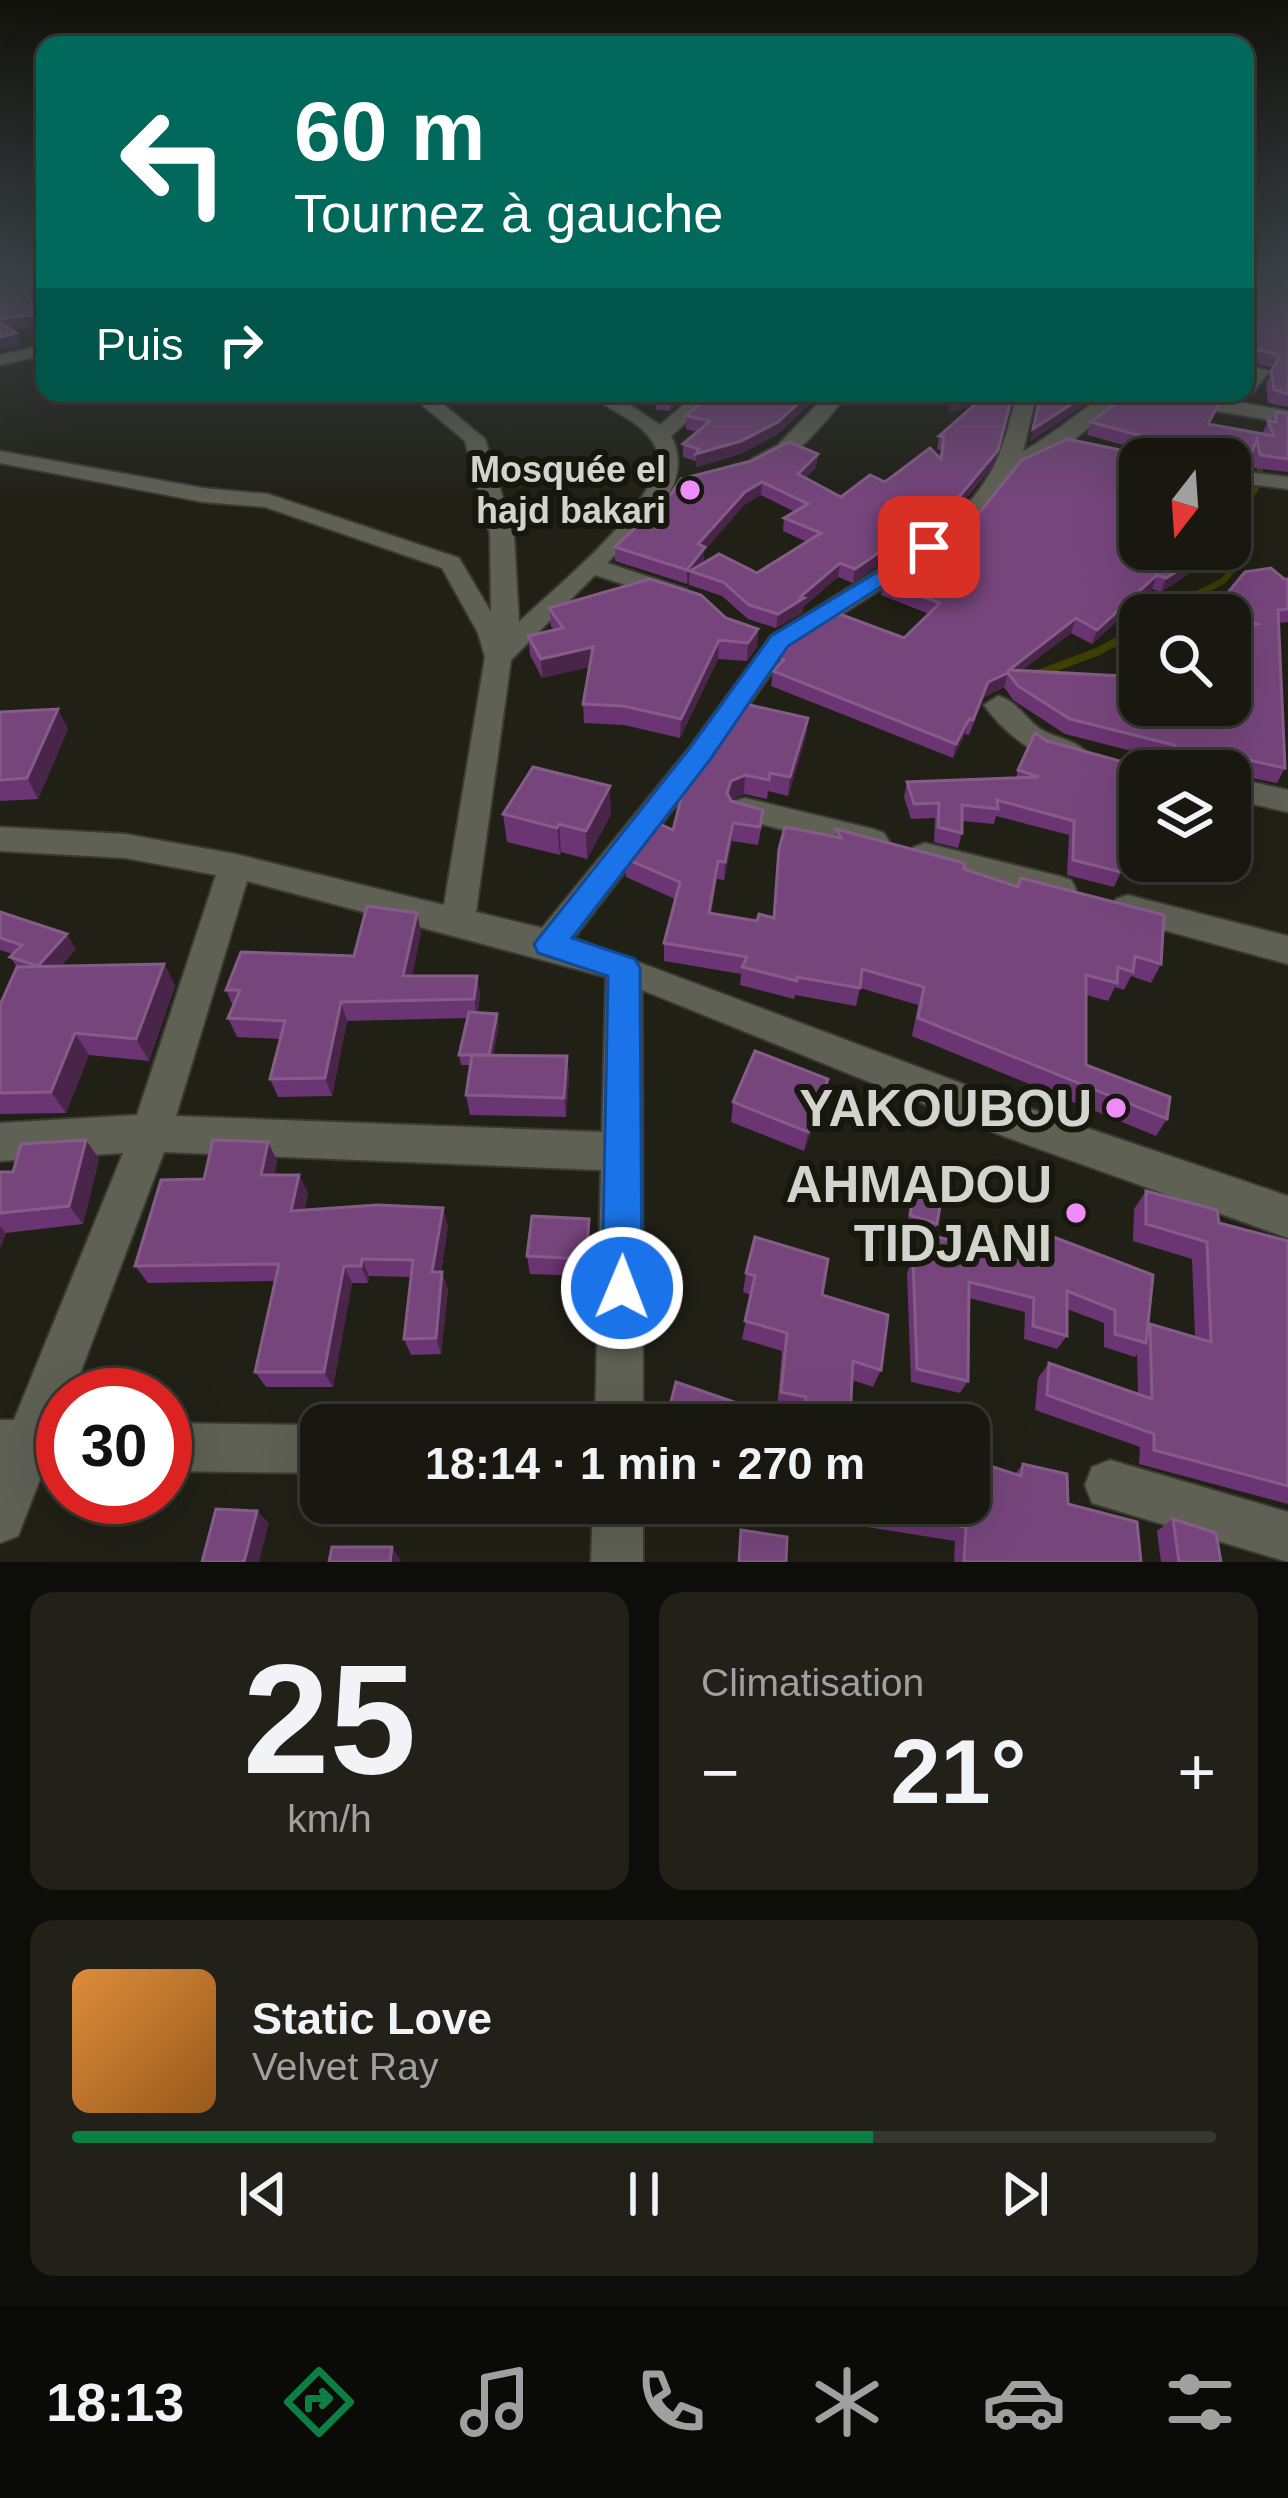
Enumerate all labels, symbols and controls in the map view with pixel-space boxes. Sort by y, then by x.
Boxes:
icon: left [96,84,252,240]
text: 60 m [294,84,485,178]
text: Tournez à gauche [294,183,723,243]
icon: right [208,312,274,378]
text: Puis [96,319,184,370]
north arrow [1119,438,1251,570]
map controls [1119,438,1251,882]
place label: Mosquée el hajd bakari [470,449,666,531]
marker: Mosquée el hajd bakari [677,477,703,503]
pin [878,496,980,598]
icon: arrive [896,514,962,580]
button: search [1119,594,1251,726]
button: layers [1119,750,1251,882]
place label: YAKOUBOU [799,1080,1092,1137]
marker: YAKOUBOU [1103,1095,1129,1121]
place label: AHMADOU TIDJANI [786,1156,1052,1272]
marker: AHMADOU TIDJANI [1063,1200,1089,1226]
position arrow [559,1225,685,1351]
speed limit sign: 30 [36,1368,192,1524]
text: 18:14 · 1 min · 270 m [425,1438,865,1489]
text: 25 [243,1632,416,1806]
text: Climatisation [701,1661,924,1704]
text: 21° [890,1722,1027,1822]
text: − [701,1735,740,1809]
text: + [1177,1735,1216,1809]
text: km/h [287,1797,372,1840]
text: Static Love [252,1993,492,2044]
text: Velvet Ray [252,2045,438,2088]
icon: previous [230,2161,296,2227]
icon: pause [611,2161,677,2227]
icon: next [992,2161,1058,2227]
icon: directions [277,2360,361,2444]
icon: music [453,2360,537,2444]
icon: phone [629,2360,713,2444]
icon: climate [805,2360,889,2444]
icon: car [982,2360,1066,2444]
icon: filters [1158,2360,1242,2444]
text: 18:13 [46,2372,184,2432]

